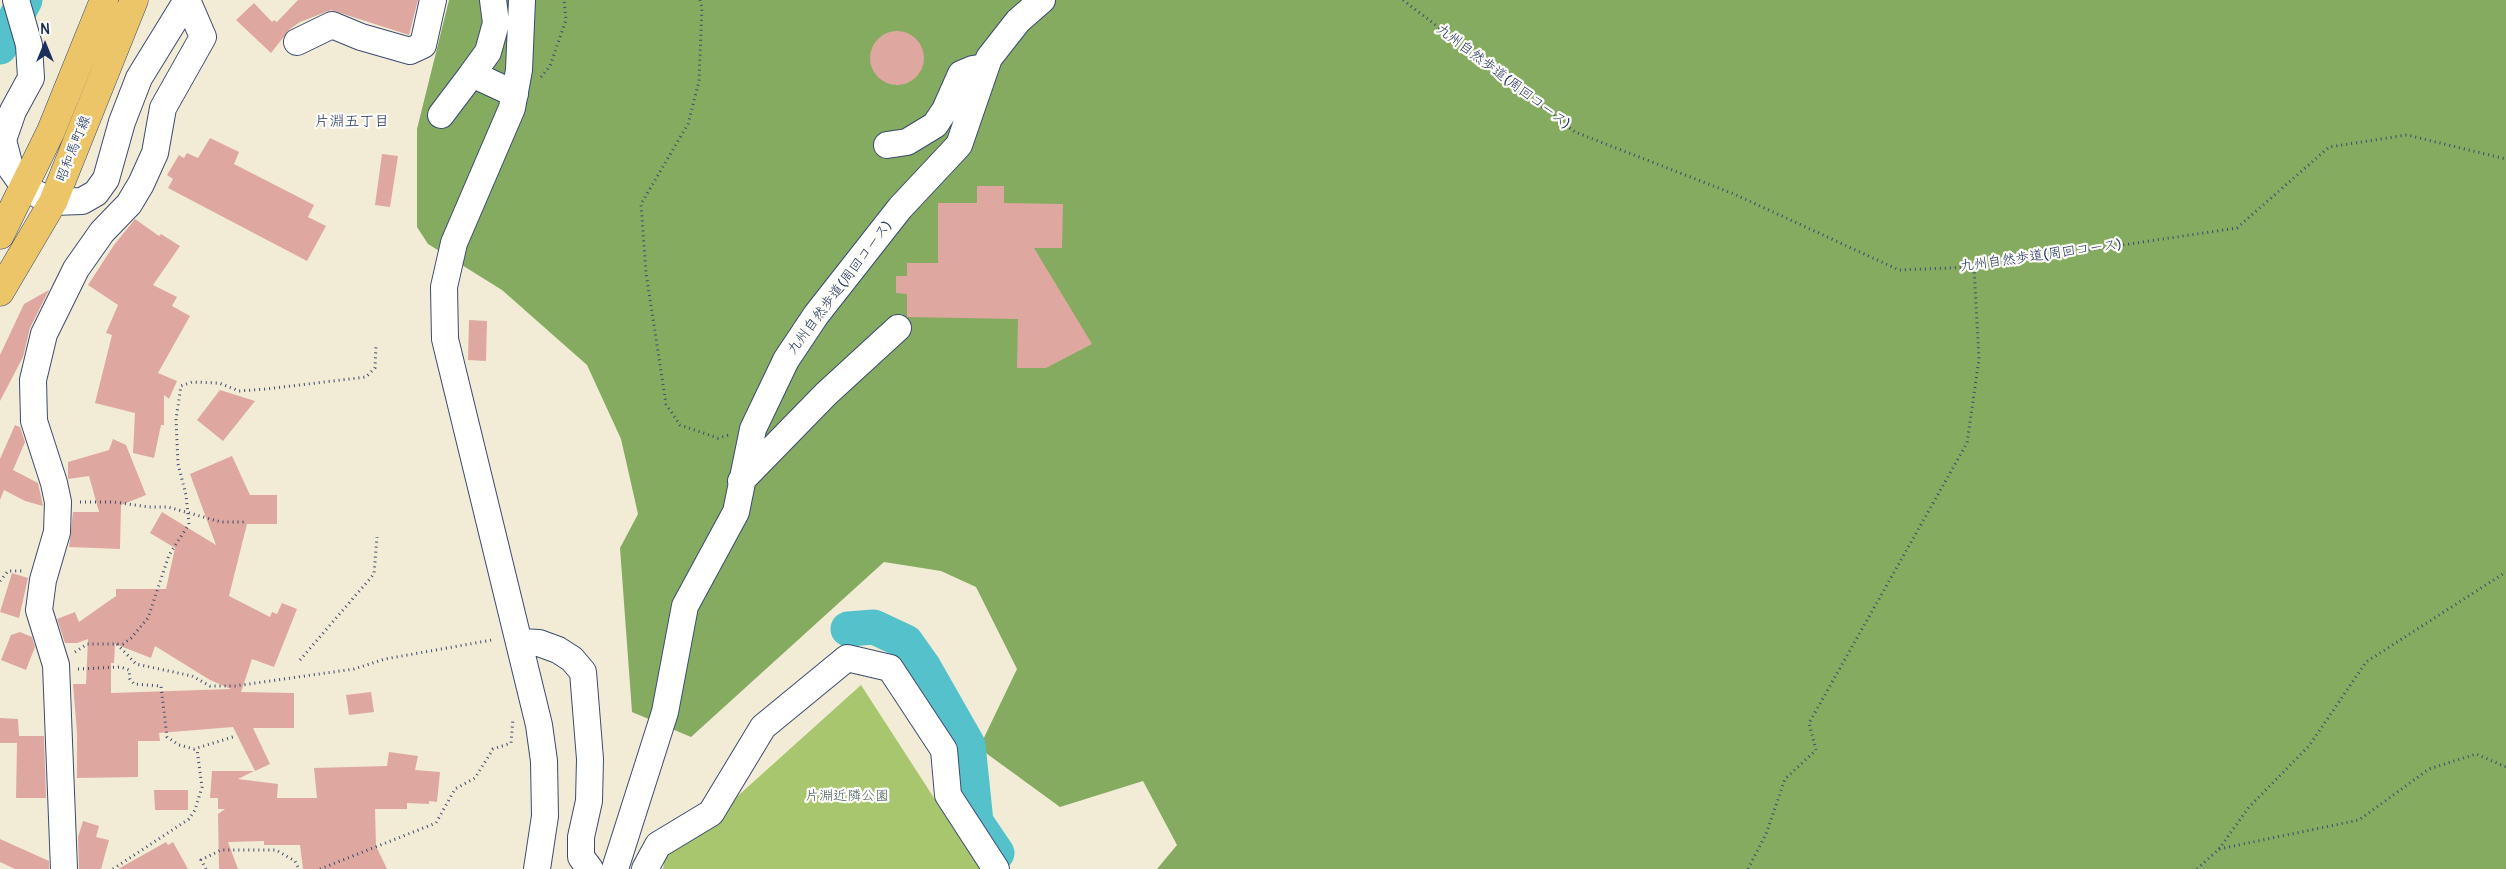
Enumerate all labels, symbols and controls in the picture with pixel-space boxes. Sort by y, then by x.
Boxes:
north arrow [20,20,70,70]
text: N [40,21,50,38]
street label: 九州自然歩道(周回コース) [1433,21,1573,133]
street label: 昭和馬町線 [53,113,95,185]
district label: 片淵五丁目 [315,113,389,131]
street label: 九州自然歩道(周回コース) [784,218,896,358]
street label: 九州自然歩道(周回コース) [1959,236,2123,276]
park label: 片淵近隣公園 [805,788,889,804]

